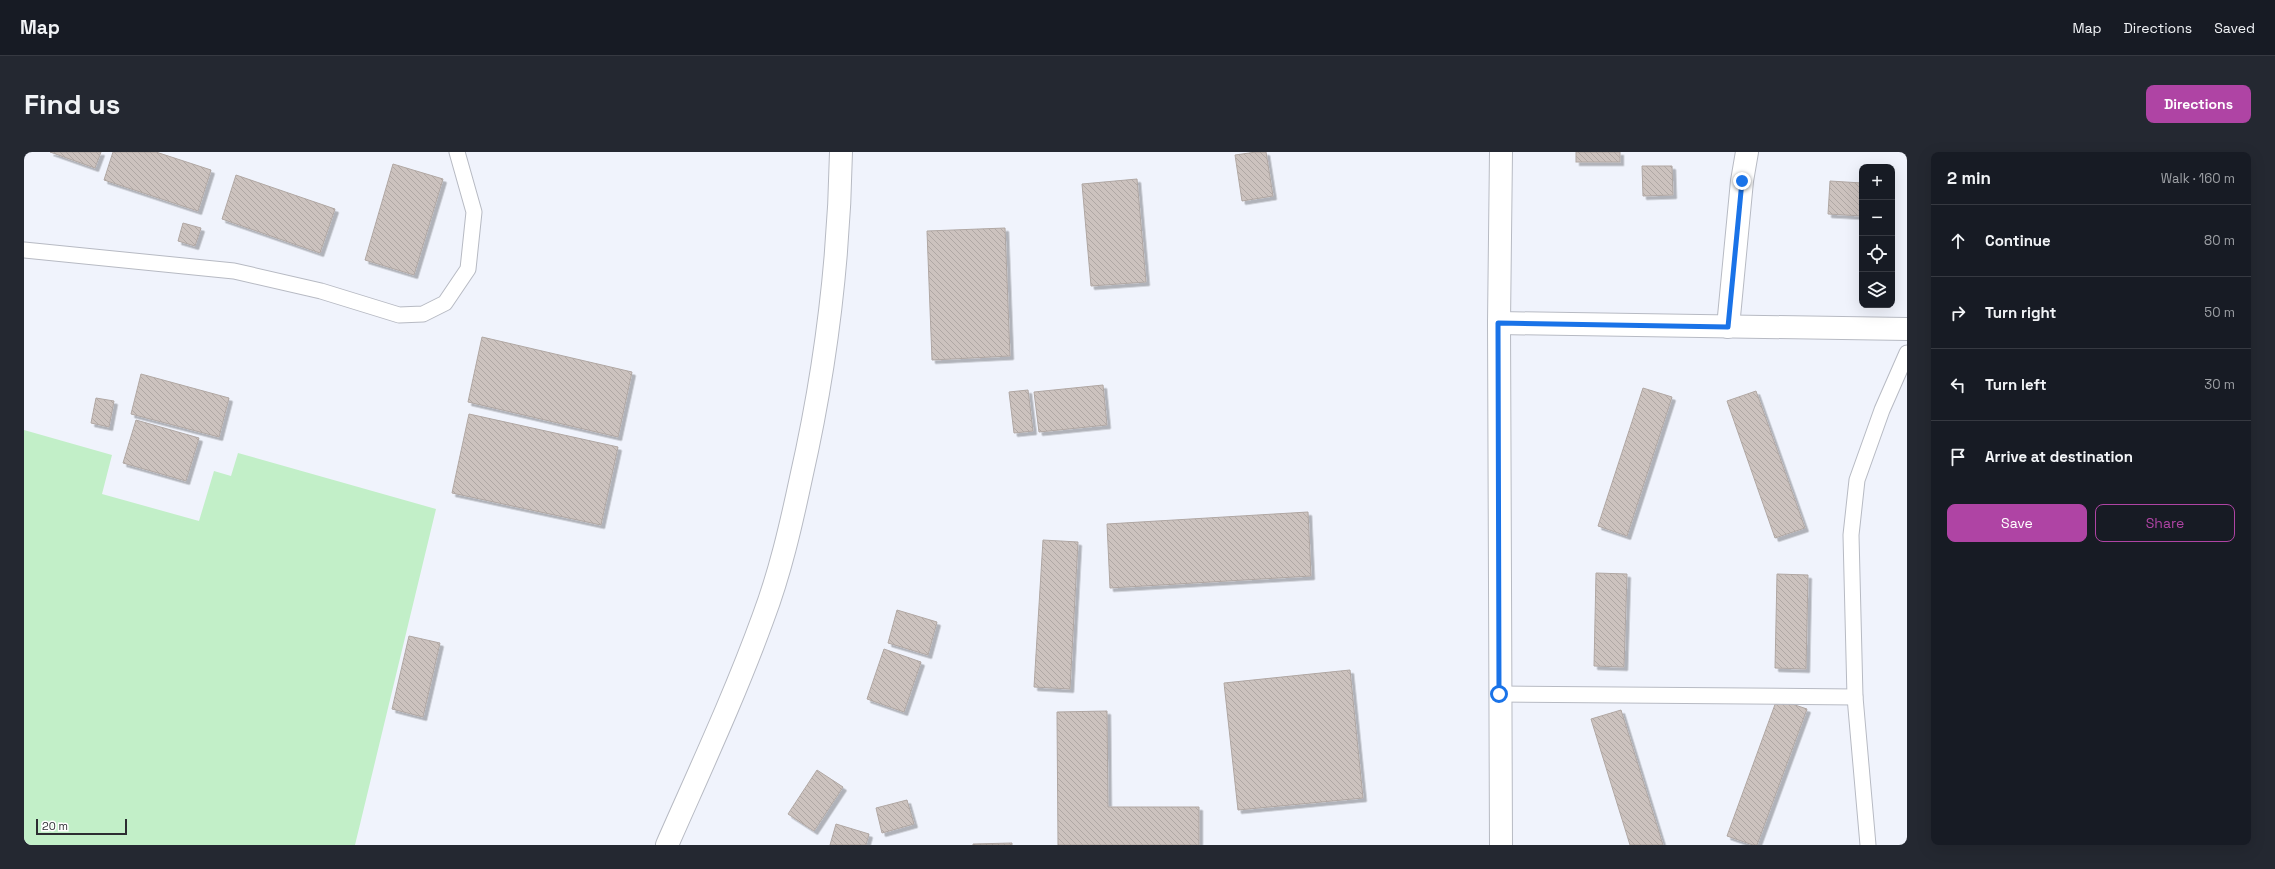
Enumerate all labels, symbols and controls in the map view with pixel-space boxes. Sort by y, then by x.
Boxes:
text: Map [20,15,60,40]
text: Map [2072,19,2102,37]
text: Directions [2124,19,2192,37]
text: Saved [2214,19,2255,37]
button: Directions [2146,85,2251,123]
text: Find us [24,86,121,122]
map controls [1859,164,1895,308]
button: + [1859,164,1895,200]
text: 2 min [1947,167,1991,189]
text: Walk · 160 m [2161,170,2235,187]
route end [1733,172,1751,190]
button: − [1859,200,1895,236]
icon: ahead [1947,230,1969,252]
text: Continue [1985,231,2051,250]
text: 80 m [2204,232,2235,249]
button: locate [1859,236,1895,272]
button: layers [1859,272,1895,308]
icon: right [1947,302,1969,324]
text: Turn right [1985,303,2056,322]
text: 50 m [2204,304,2235,321]
icon: left [1947,374,1969,396]
text: Turn left [1985,375,2047,394]
text: 30 m [2204,376,2235,393]
icon: arrive [1947,446,1969,468]
text: Arrive at destination [1985,447,2133,466]
button: Save [1947,504,2087,542]
button: Share [2095,504,2235,542]
route start [1490,685,1508,703]
scale bar [36,817,127,836]
text: 20 m [42,819,68,833]

